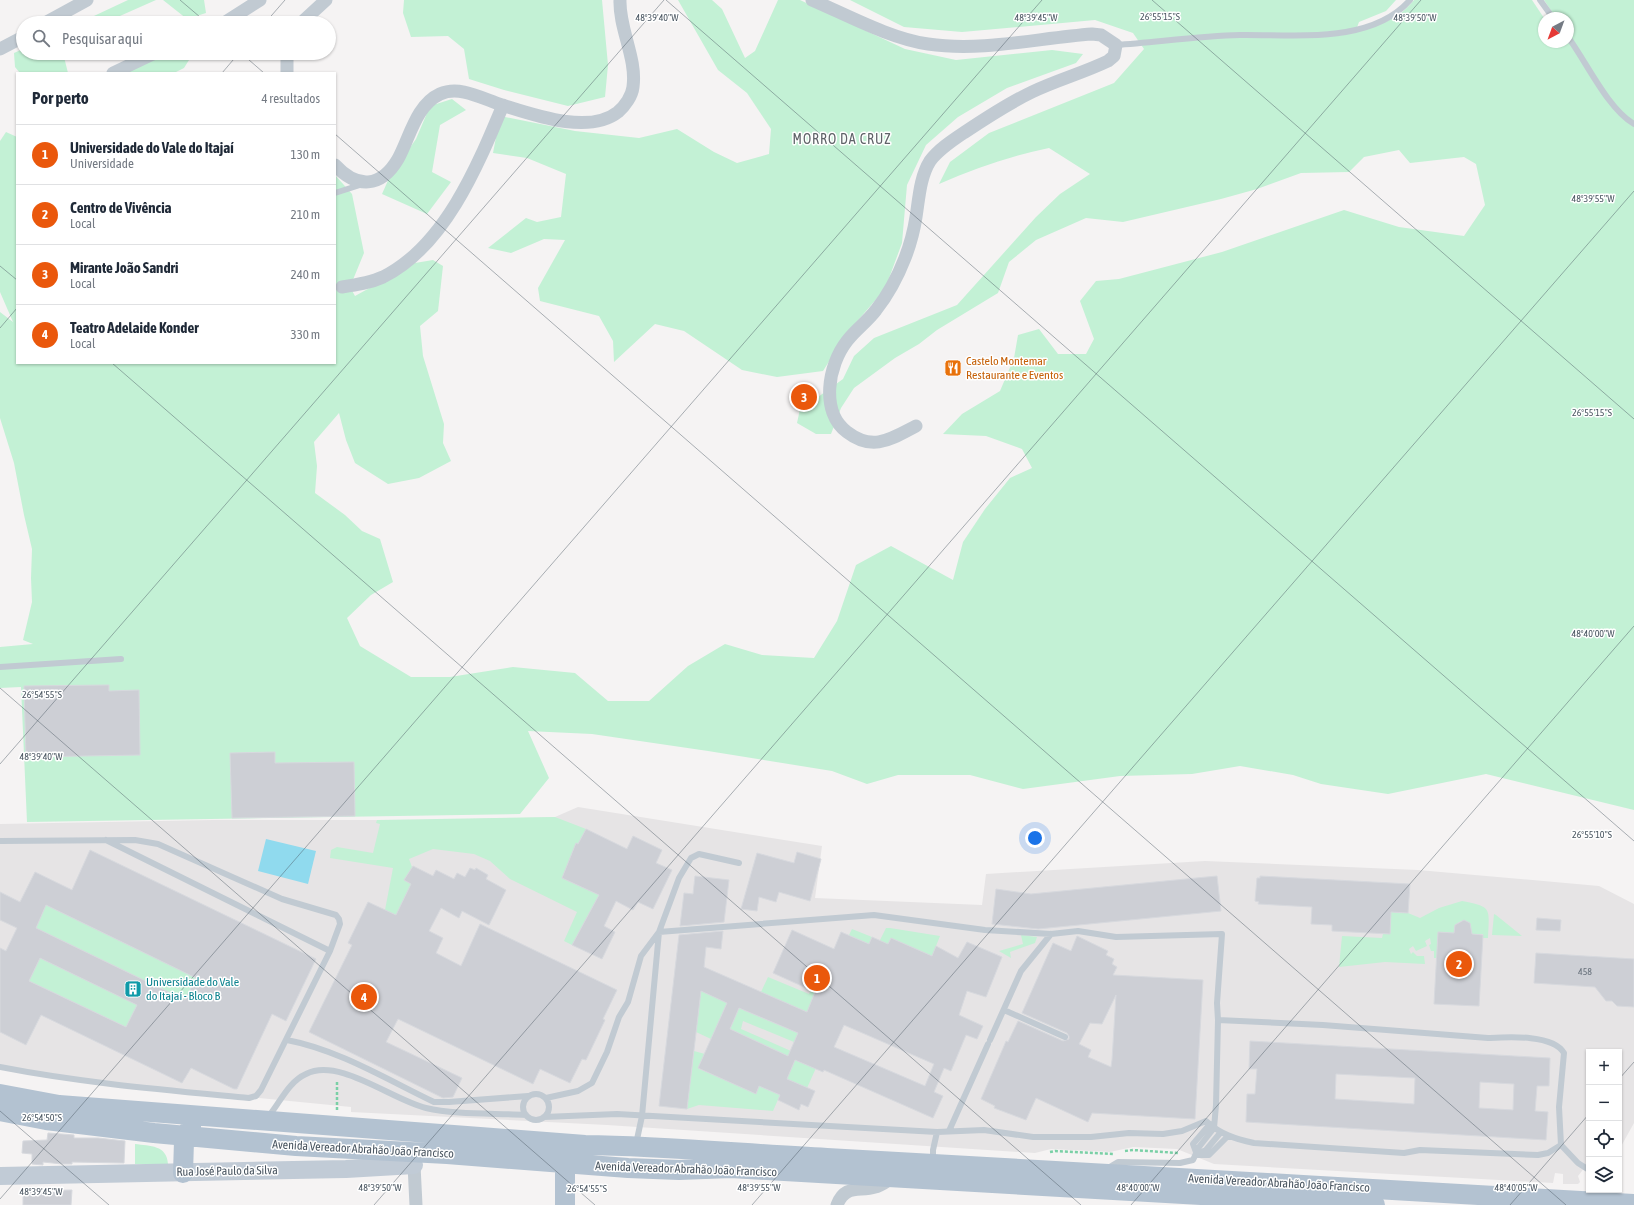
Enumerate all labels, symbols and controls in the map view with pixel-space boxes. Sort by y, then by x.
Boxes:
text: 26°55'15"S [1140,11,1180,22]
text: 48°39'40"W [635,12,679,23]
text: 48°39'45"W [1014,12,1058,23]
text: 48°39'50"W [1393,12,1437,23]
north arrow [1538,12,1574,48]
search box [16,16,336,60]
icon: search [30,27,52,49]
text: Pesquisar aqui [62,30,143,47]
text: Por perto [32,88,89,108]
text: 4 resultados [261,91,320,106]
district label: MORRO DA CRUZ [793,131,892,147]
text: Universidade do Vale do Itajaí [70,139,234,156]
text: 1 [42,147,48,162]
text: 130 m [291,147,320,162]
text: Universidade [70,156,134,171]
text: 48°39'55"W [1571,193,1615,204]
text: Centro de Vivência [70,199,172,216]
text: 2 [42,207,48,222]
text: 210 m [291,207,320,222]
text: Local [70,216,95,231]
text: Mirante João Sandri [70,259,178,276]
text: 3 [42,267,48,282]
text: 240 m [291,267,320,282]
text: Local [70,276,95,291]
text: Teatro Adelaide Konder [70,319,199,336]
text: 4 [42,327,48,342]
text: 330 m [291,327,320,342]
text: Local [70,336,95,351]
place label: Castelo Montemar Restaurante e Eventos [966,354,1063,382]
restaurant icon: Castelo Montemar Restaurante e Eventos [943,358,963,378]
pin: 3 [791,382,817,412]
text: 26°55'15"S [1572,407,1612,418]
text: 48°40'00"W [1571,628,1615,639]
text: 26°54'55"S [22,689,62,700]
text: 48°39'40"W [19,751,63,762]
your location [1025,828,1045,848]
text: 26°55'10"S [1572,829,1612,840]
pin: 2 [1446,949,1472,979]
pin: 1 [804,963,830,993]
house number: 458 [1578,966,1592,977]
place label: Universidade do Vale do Itajaí - Bloco B [146,975,239,1003]
building icon: Universidade do Vale do Itajaí - Bloco B [123,979,143,999]
pin: 4 [351,982,377,1012]
map controls [1586,1049,1622,1193]
button: + [1586,1049,1622,1085]
button: − [1586,1085,1622,1121]
text: 26°54'50"S [22,1112,62,1123]
button: locate [1586,1121,1622,1157]
street label: Avenida Vereador Abrahão João Francisco [272,1137,455,1161]
button: layers [1586,1157,1622,1193]
street label: Avenida Vereador Abrahão João Francisco [595,1159,778,1179]
street label: Rua José Paulo da Silva [176,1163,278,1179]
street label: Avenida Vereador Abrahão João Francisco [1188,1171,1371,1195]
text: 48°39'50"W [358,1182,402,1193]
text: 48°39'55"W [737,1182,781,1193]
text: 48°40'00"W [1116,1182,1160,1193]
text: 48°40'05"W [1494,1182,1538,1193]
text: 26°54'55"S [567,1183,607,1194]
text: 48°39'45"W [19,1186,63,1197]

